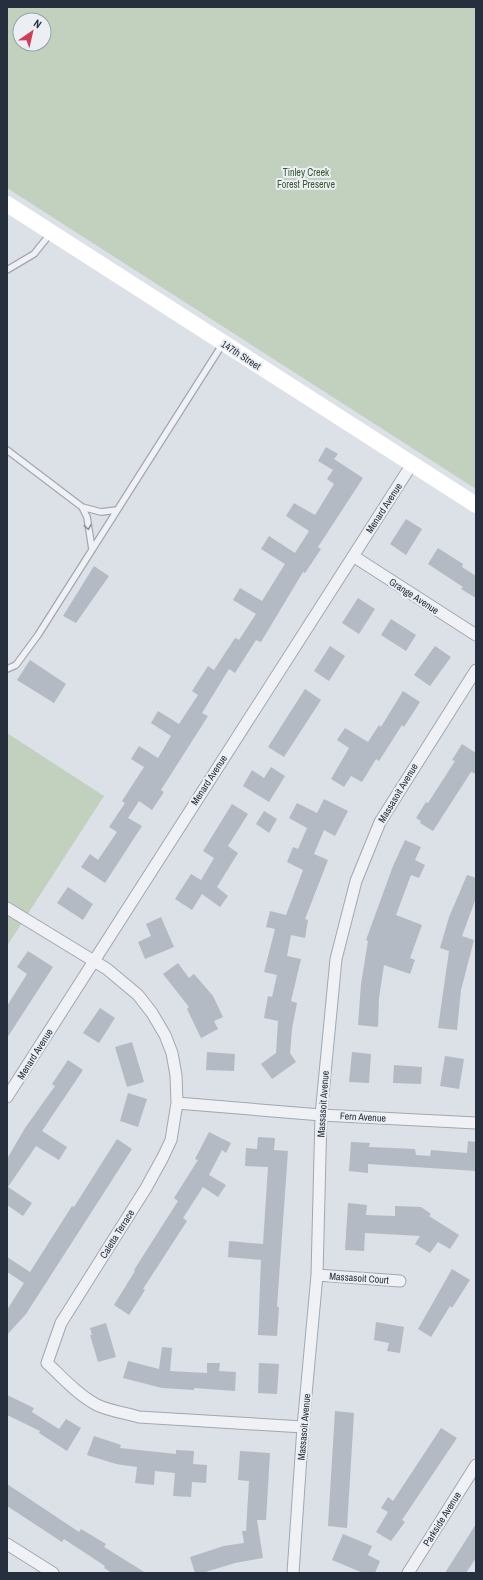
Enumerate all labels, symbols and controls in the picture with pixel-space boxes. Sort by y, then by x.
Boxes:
north arrow [12,12,52,52]
text: N [31,16,44,31]
park label: Tinley Creek Forest Preserve [277,166,335,191]
street label: 147th Street [219,337,264,373]
street label: Menard Avenue [363,480,405,536]
one-way arrow [83,524,92,531]
street label: Grange Avenue [387,575,442,617]
street label: Menard Avenue [188,752,230,808]
street label: Massasoit Avenue [375,761,421,825]
street label: Menard Avenue [14,1026,56,1082]
street label: Massasoit Avenue [314,1070,332,1138]
street label: Fern Avenue [340,1109,387,1125]
street label: Caletta Terrace [97,1207,137,1261]
street label: Massasoit Court [329,1269,390,1287]
street label: Massasoit Avenue [295,1393,313,1461]
street label: Parkside Avenue [420,1489,464,1549]

